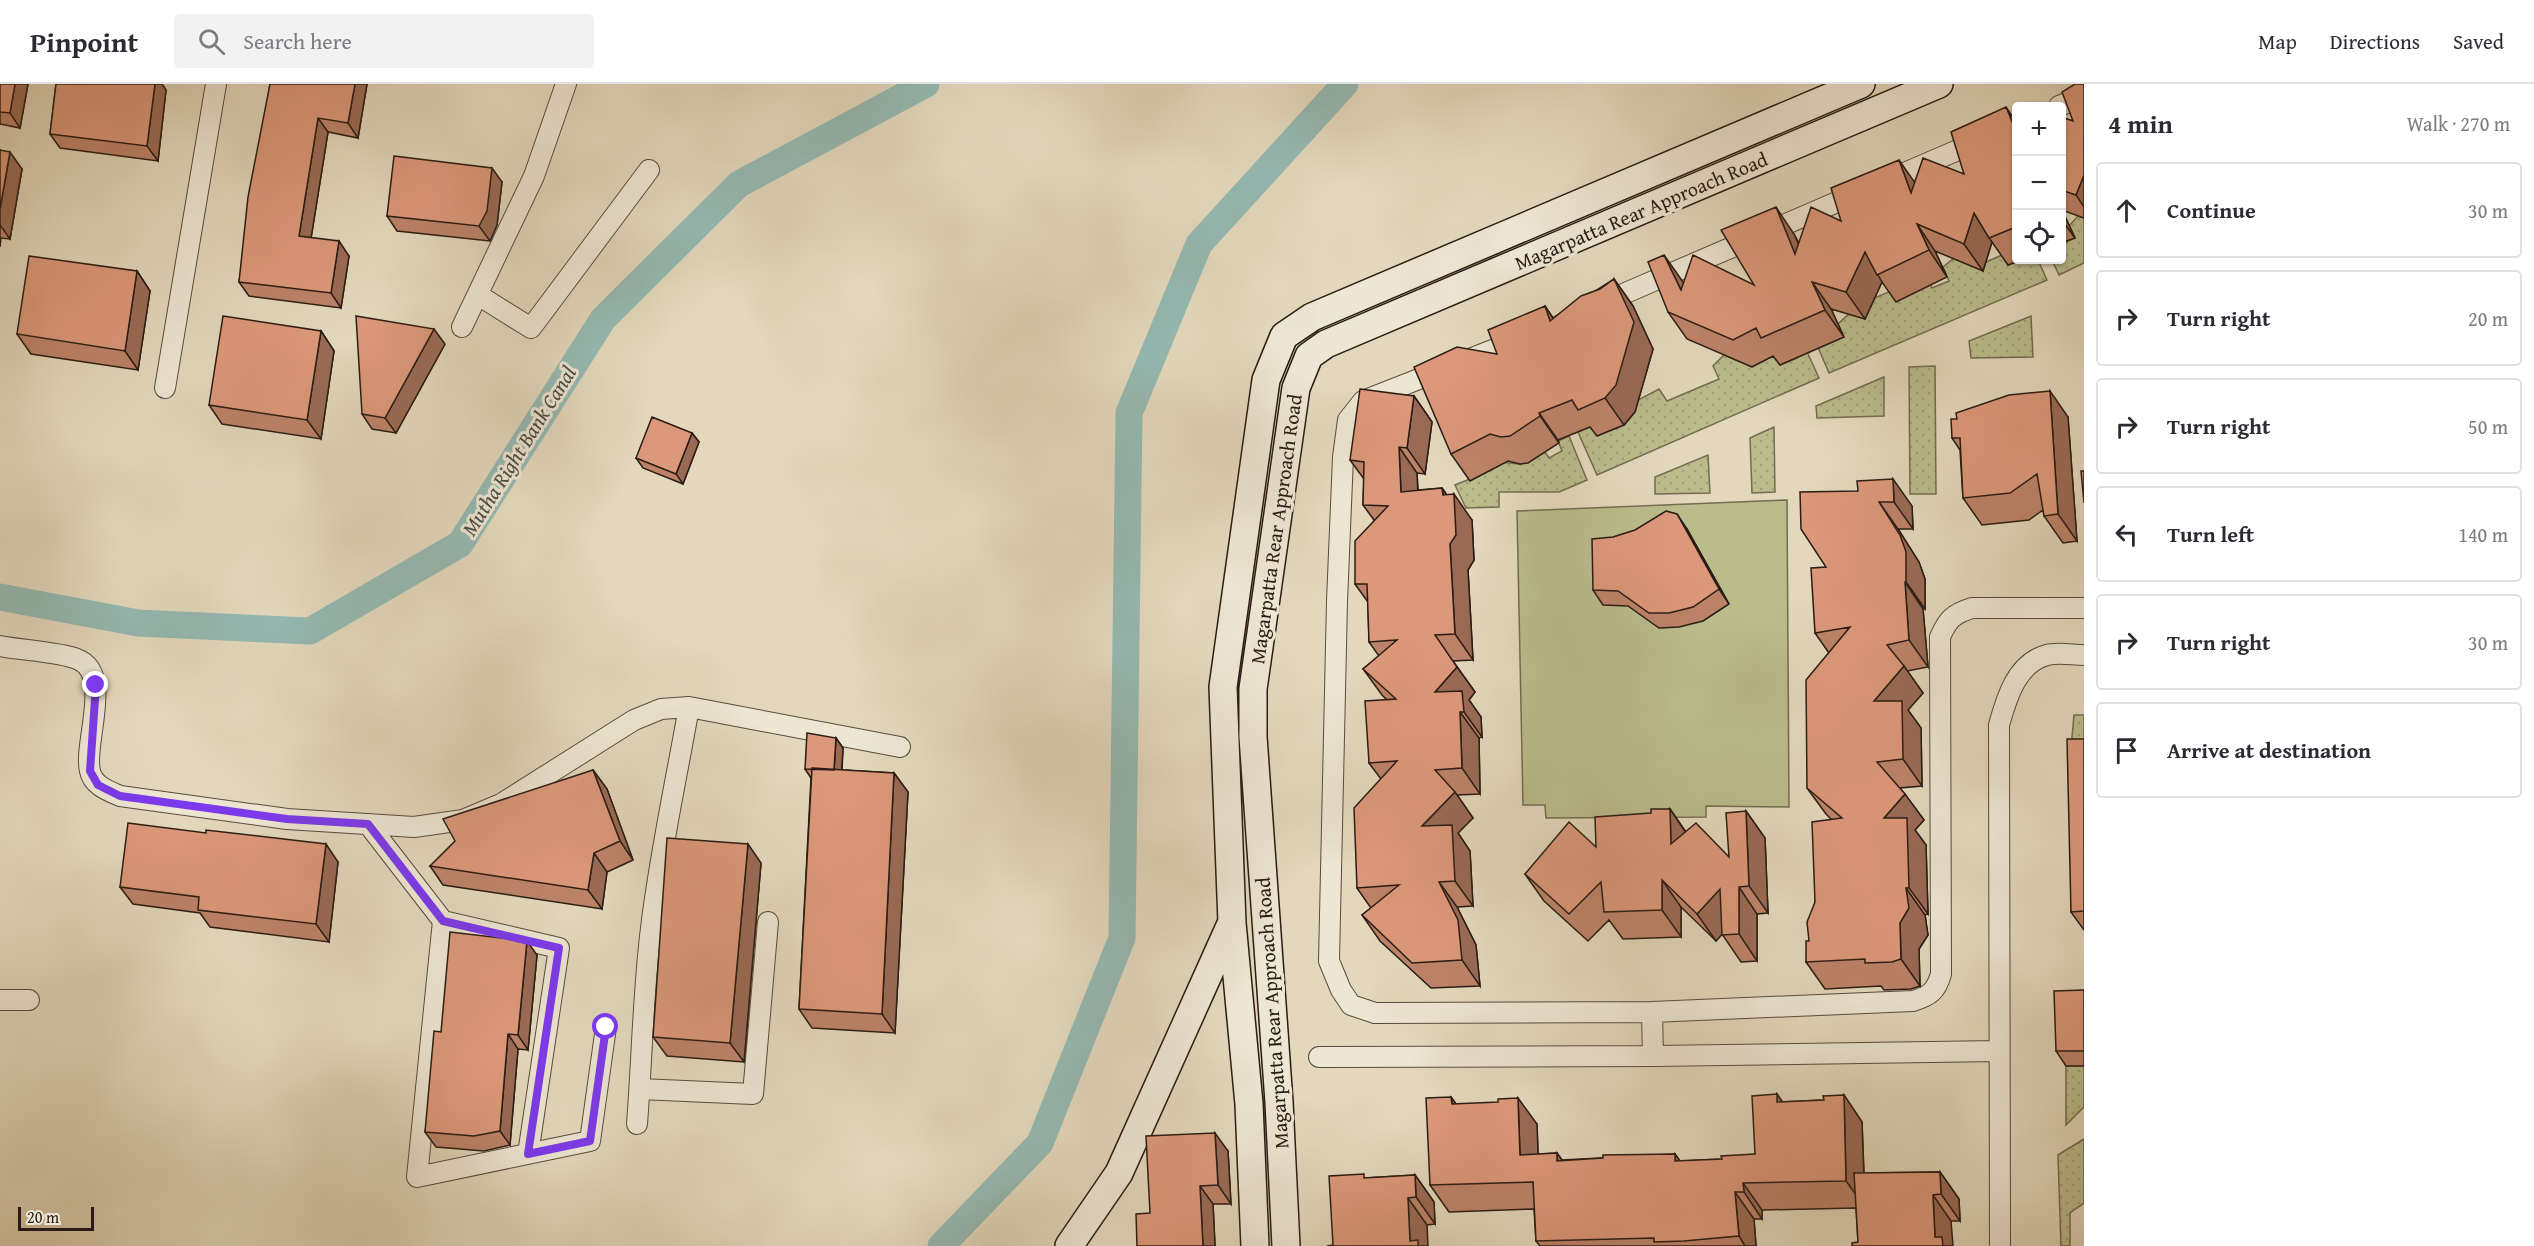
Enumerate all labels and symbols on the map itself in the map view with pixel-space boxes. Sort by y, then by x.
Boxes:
street label: Magarpatta Rear Approach Road [1510,144,1772,277]
water label: Mutha Right Bank Canal [454,360,584,542]
street label: Magarpatta Rear Approach Road [1242,392,1309,666]
route end [82,671,108,697]
street label: Magarpatta Rear Approach Road [1248,876,1295,1150]
route start [592,1013,618,1039]
scale bar [18,1204,94,1232]

